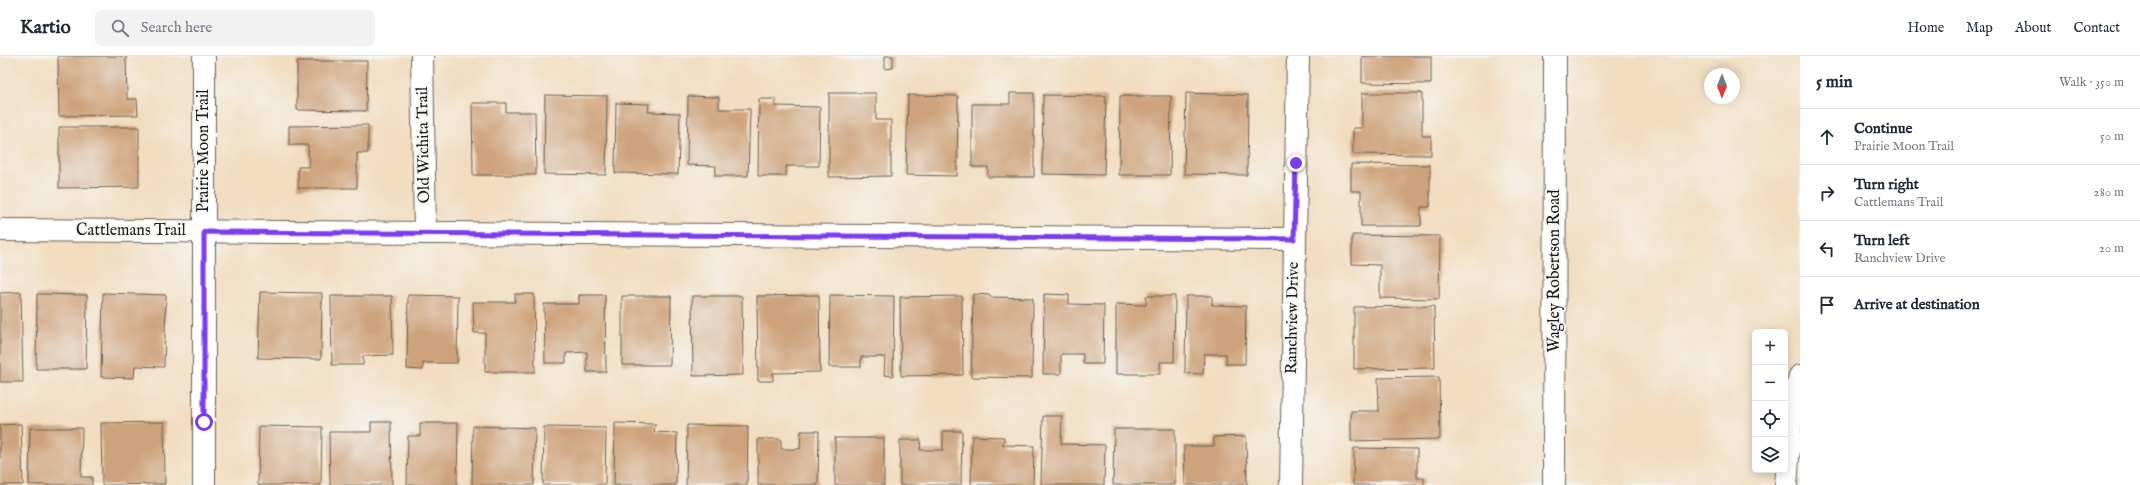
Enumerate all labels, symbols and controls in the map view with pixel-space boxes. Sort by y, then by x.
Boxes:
search box [95,10,375,46]
text: Kartio [20,16,71,40]
icon: search [109,17,131,39]
text: Search here [141,18,212,37]
text: Home [1908,19,1944,37]
text: Map [1966,19,1993,37]
text: About [2015,19,2051,37]
text: Contact [2073,19,2120,37]
north arrow [1704,68,1740,104]
text: 5 min [1816,72,1853,93]
text: Walk · 350 m [2059,74,2124,91]
street label: Old Wichita Trail [413,86,435,203]
street label: Prairie Moon Trail [194,89,214,213]
text: Continue [1854,119,1912,138]
icon: ahead [1816,126,1838,148]
text: 50 m [2100,128,2124,145]
text: Prairie Moon Trail [1854,138,1954,155]
route end [1287,154,1305,172]
text: Turn right [1854,175,1919,194]
icon: right [1816,182,1838,204]
text: 280 m [2094,184,2124,201]
street label: Wagley Robertson Road [1545,189,1565,353]
text: Cattlemans Trail [1854,194,1943,211]
street label: Cattlemans Trail [76,221,187,241]
text: Turn left [1854,231,1910,250]
icon: left [1816,238,1838,260]
text: 20 m [2099,240,2124,257]
text: Ranchview Drive [1854,250,1945,267]
street label: Ranchview Drive [1282,262,1304,374]
icon: arrive [1816,294,1838,316]
text: Arrive at destination [1854,295,1980,314]
map controls [1752,329,1788,473]
button: + [1752,329,1788,365]
button: − [1752,365,1788,401]
button: locate [1752,401,1788,437]
route start [195,413,213,431]
button: layers [1752,437,1788,473]

